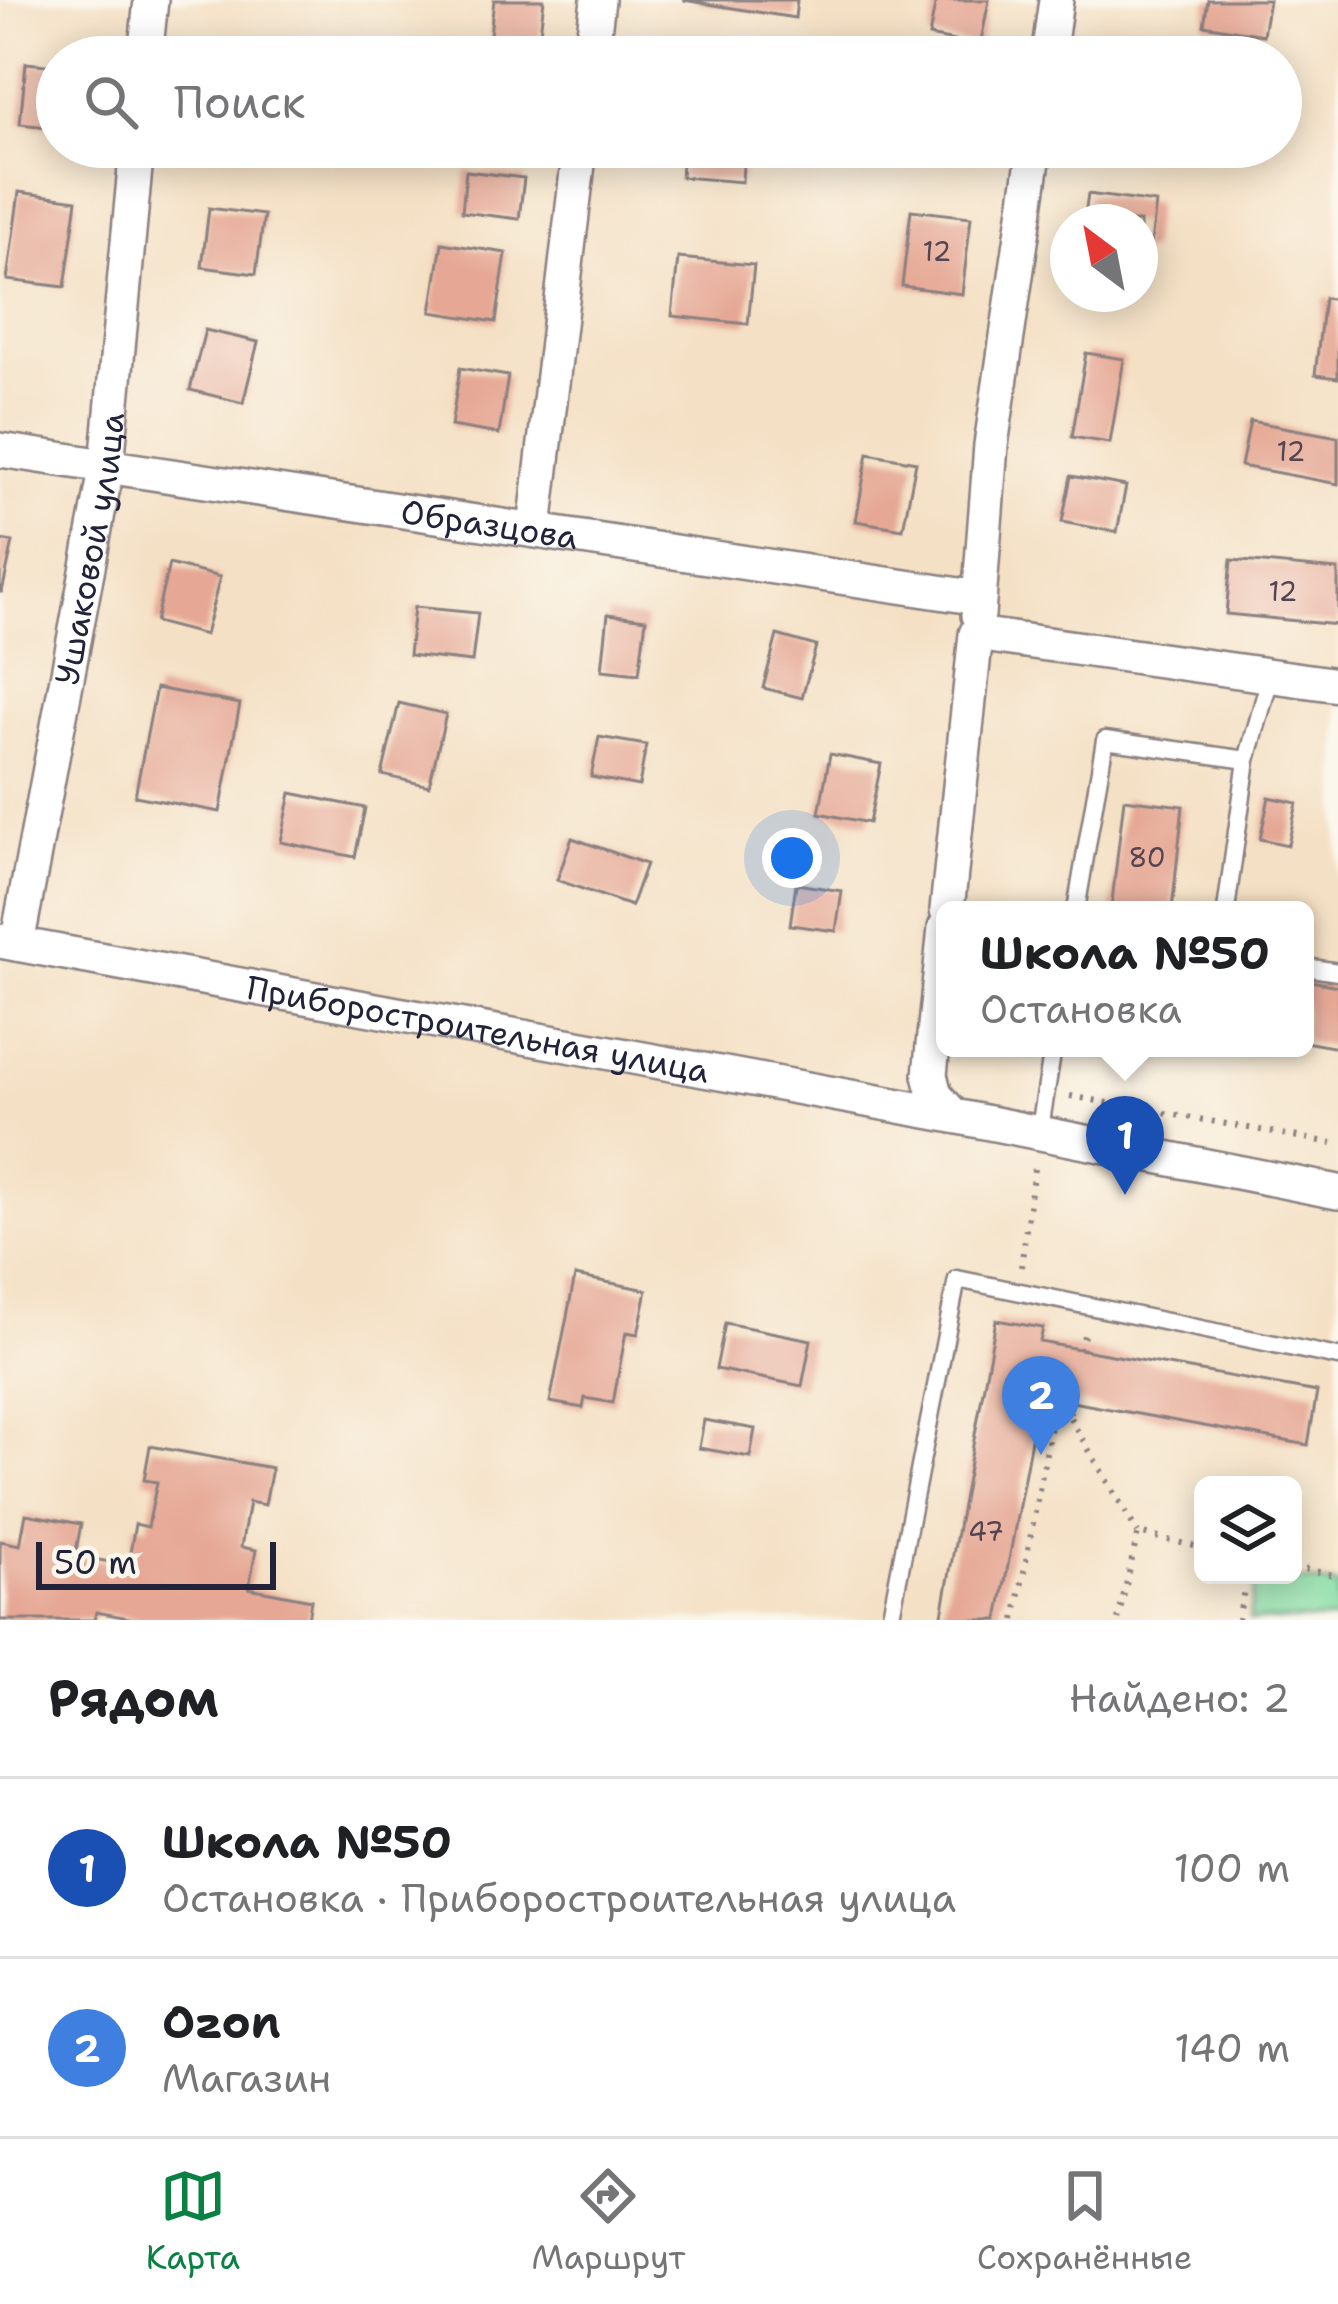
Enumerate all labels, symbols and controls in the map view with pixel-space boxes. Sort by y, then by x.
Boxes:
search box [36,36,1302,168]
icon: search [78,69,144,135]
text: Поиск [174,72,305,132]
north arrow [1050,204,1158,312]
house number: 12 [923,233,951,270]
street label: Ушаковой улица [44,411,135,689]
house number: 12 [1277,433,1305,470]
street label: Образцова [398,489,581,560]
house number: 12 [1269,573,1297,610]
your location [762,828,822,888]
house number: 80 [1128,839,1166,876]
popup [936,901,1314,1057]
text: Школа №50 [980,923,1270,983]
street label: Приборостроительная улица [243,965,713,1094]
text: Остановка [980,983,1182,1035]
pin: 1 [1086,1096,1164,1195]
pin: 2 [1002,1356,1080,1455]
map controls [1194,1476,1302,1584]
button: layers [1194,1476,1302,1584]
house number: 47 [968,1513,1004,1550]
scale bar [36,1536,276,1589]
text: 50 m [54,1540,137,1585]
text: Рядом [48,1664,219,1732]
text: Найдено: 2 [1069,1672,1290,1724]
text: Школа №50 [162,1812,452,1872]
text: 1 [78,1842,96,1894]
text: 100 m [1174,1842,1290,1894]
text: Остановка · Приборостроительная улица [162,1872,956,1924]
text: Ozon [162,1992,281,2052]
text: 2 [73,2022,101,2074]
text: 140 m [1174,2022,1290,2074]
text: Магазин [162,2052,331,2104]
tab: Карта [146,2163,240,2280]
tab: Маршрут [531,2163,685,2280]
tab: Сохранённые [977,2163,1192,2280]

